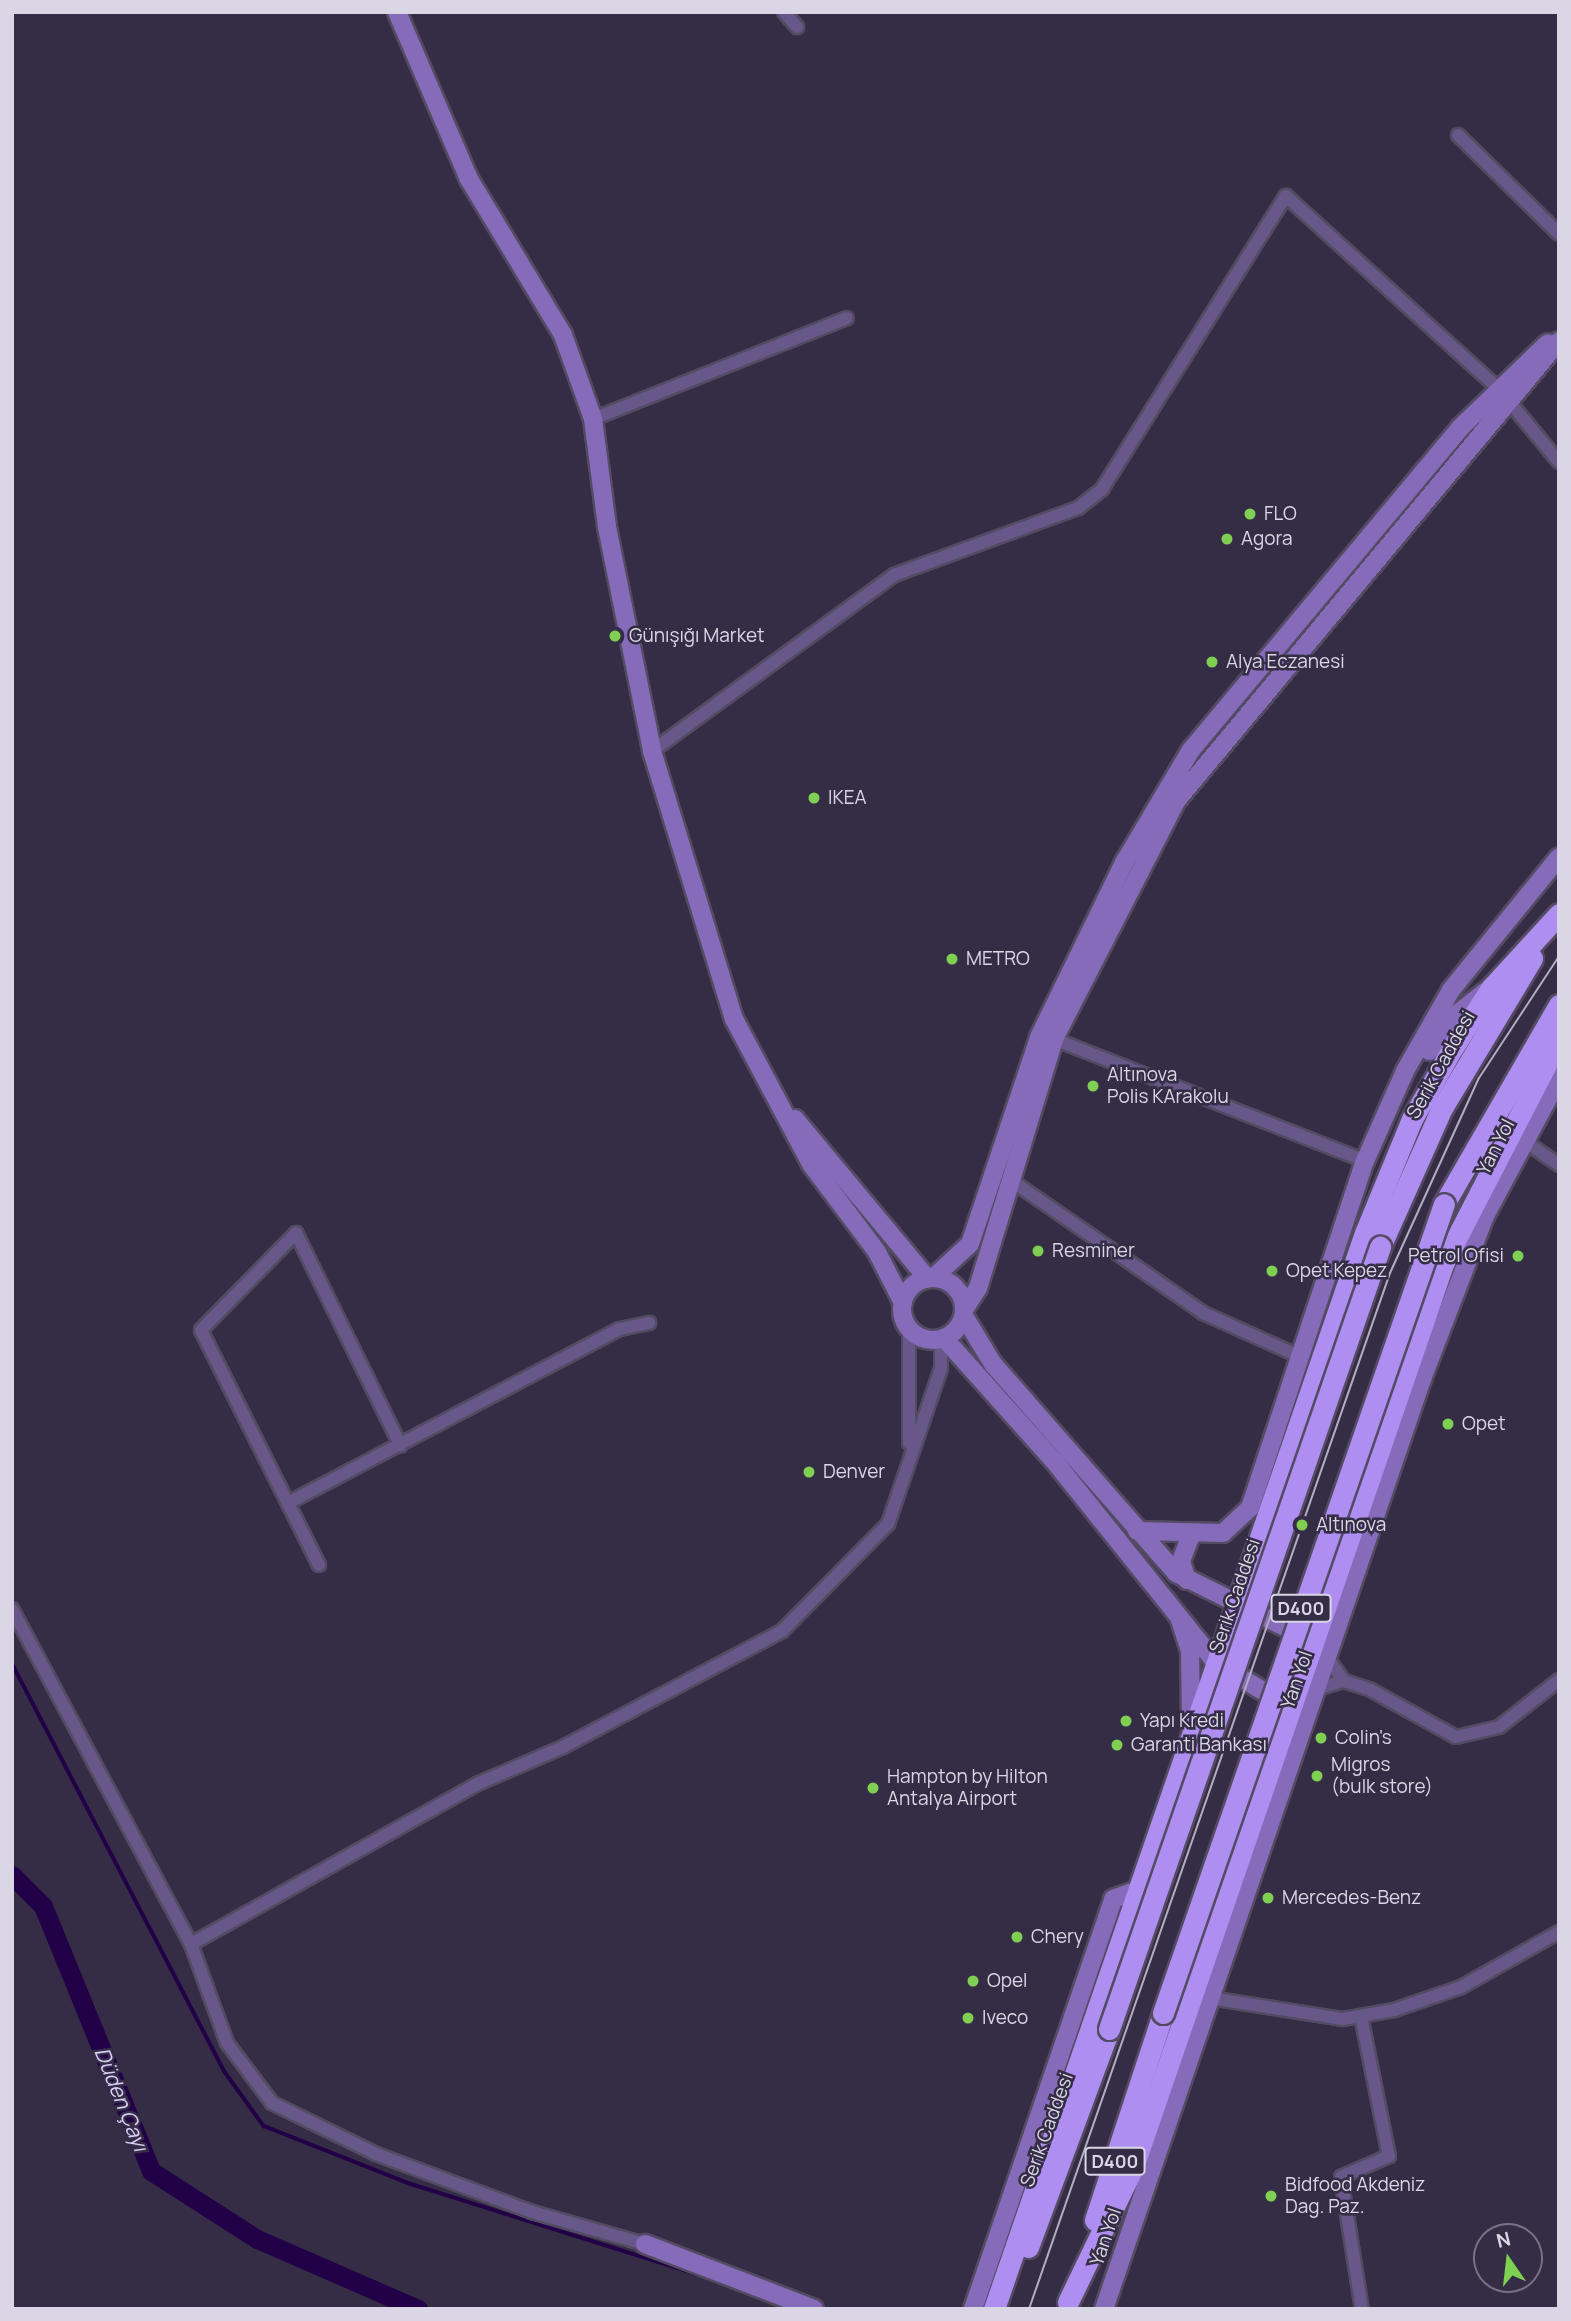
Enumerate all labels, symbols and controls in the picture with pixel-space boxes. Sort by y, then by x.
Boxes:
place label: FLO [1264,503,1297,525]
marker: FLO [1242,506,1258,522]
place label: Agora [1241,528,1293,550]
marker: Agora [1219,531,1235,547]
place label: Günışığı Market [629,625,765,647]
marker: Günışığı Market [607,628,623,644]
place label: Alya Eczanesi [1226,651,1345,673]
marker: Alya Eczanesi [1204,654,1220,670]
place label: IKEA [828,787,867,809]
marker: IKEA [806,790,822,806]
place label: METRO [966,948,1030,970]
marker: METRO [944,951,960,967]
street label: Serik Caddesi [1402,1007,1480,1123]
place label: Altınova Polis KArakolu [1107,1064,1229,1108]
marker: Altınova Polis KArakolu [1085,1078,1101,1094]
street label: Yan Yol [1472,1115,1520,1179]
place label: Resminer [1052,1240,1135,1262]
marker: Resminer [1030,1243,1046,1259]
place label: Petrol Ofisi [1408,1245,1504,1267]
marker: Petrol Ofisi [1510,1248,1526,1264]
place label: Opet Kepez [1286,1260,1387,1282]
marker: Opet Kepez [1264,1263,1280,1279]
place label: Opet [1462,1413,1506,1435]
marker: Opet [1440,1416,1456,1432]
place label: Denver [823,1461,885,1483]
marker: Denver [801,1464,817,1480]
place label: Altınova [1316,1514,1386,1536]
marker: Altınova [1294,1517,1310,1533]
street label: Serik Caddesi [1205,1536,1265,1656]
road number: D400 [1270,1594,1332,1623]
street label: Yan Yol [1277,1648,1317,1712]
place label: Yapı Kredi [1140,1710,1224,1732]
marker: Yapı Kredi [1118,1713,1134,1729]
place label: Colin's [1335,1727,1392,1749]
marker: Colin's [1313,1730,1329,1746]
place label: Garanti Bankası [1131,1734,1267,1756]
marker: Garanti Bankası [1109,1737,1125,1753]
place label: Migros (bulk store) [1331,1754,1433,1798]
place label: Hampton by Hilton Antalya Airport [887,1766,1048,1810]
marker: Migros (bulk store) [1309,1768,1325,1784]
marker: Hampton by Hilton Antalya Airport [865,1780,881,1796]
place label: Mercedes-Benz [1282,1887,1421,1909]
marker: Mercedes-Benz [1260,1890,1276,1906]
place label: Chery [1031,1926,1084,1948]
marker: Chery [1009,1929,1025,1945]
place label: Opel [987,1970,1028,1992]
marker: Opel [965,1973,981,1989]
place label: Iveco [982,2007,1028,2029]
marker: Iveco [960,2010,976,2026]
water label: Düden Çayı [90,2043,154,2155]
street label: Serik Caddesi [1016,2070,1078,2190]
road number: D400 [1084,2146,1146,2176]
place label: Bidfood Akdeniz Dag. Paz. [1285,2174,1425,2218]
marker: Bidfood Akdeniz Dag. Paz. [1263,2188,1279,2204]
street label: Yan Yol [1086,2205,1126,2269]
north arrow [1473,2223,1543,2293]
text: N [1494,2225,1513,2254]

